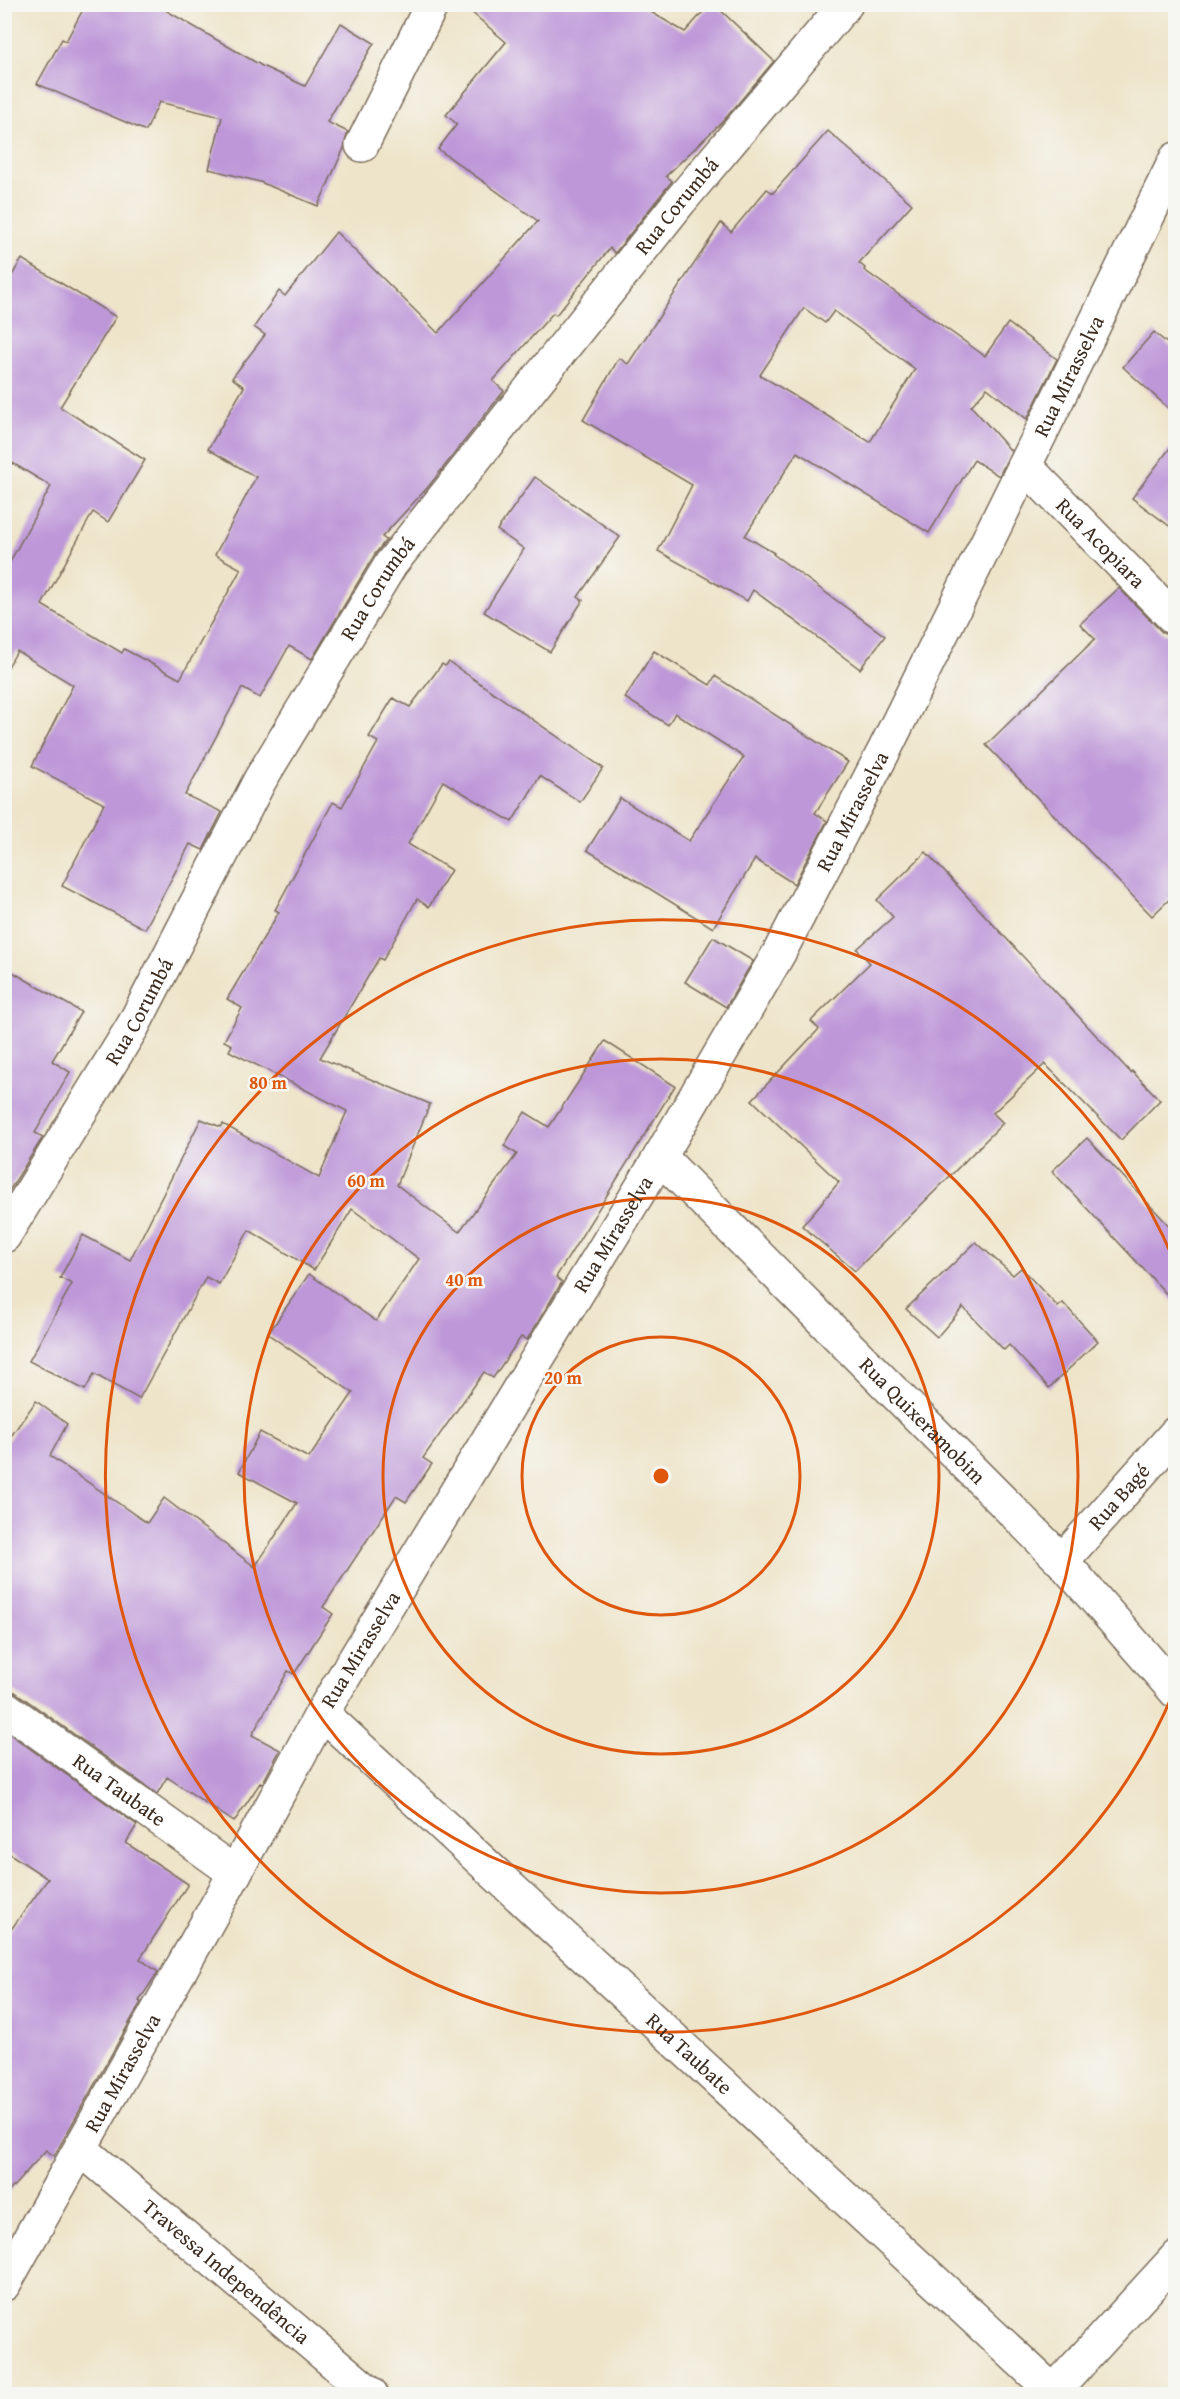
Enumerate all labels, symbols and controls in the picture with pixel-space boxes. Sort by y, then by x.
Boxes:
street label: Rua Corumbá [627,150,726,261]
street label: Rua Mirasselva [1025,310,1112,442]
street label: Rua Acopiara [1049,490,1153,595]
street label: Rua Corumbá [332,530,422,646]
street label: Rua Mirasselva [808,745,896,877]
street label: Rua Corumbá [97,952,181,1071]
text: 80 m [249,1069,288,1096]
text: 60 m [347,1167,386,1194]
street label: Rua Mirasselva [565,1169,660,1298]
text: 40 m [445,1266,484,1293]
street label: Rua Quixeramobim [852,1350,993,1491]
text: 20 m [544,1364,583,1391]
street label: Rua Bagé [1081,1456,1157,1537]
centre of rings [651,1466,671,1486]
street label: Rua Mirasselva [313,1585,408,1714]
street label: Rua Taubate [67,1745,173,1834]
street label: Rua Taubate [639,2005,740,2102]
street label: Rua Mirasselva [76,2008,168,2138]
street label: Travessa Independência [136,2191,317,2351]

